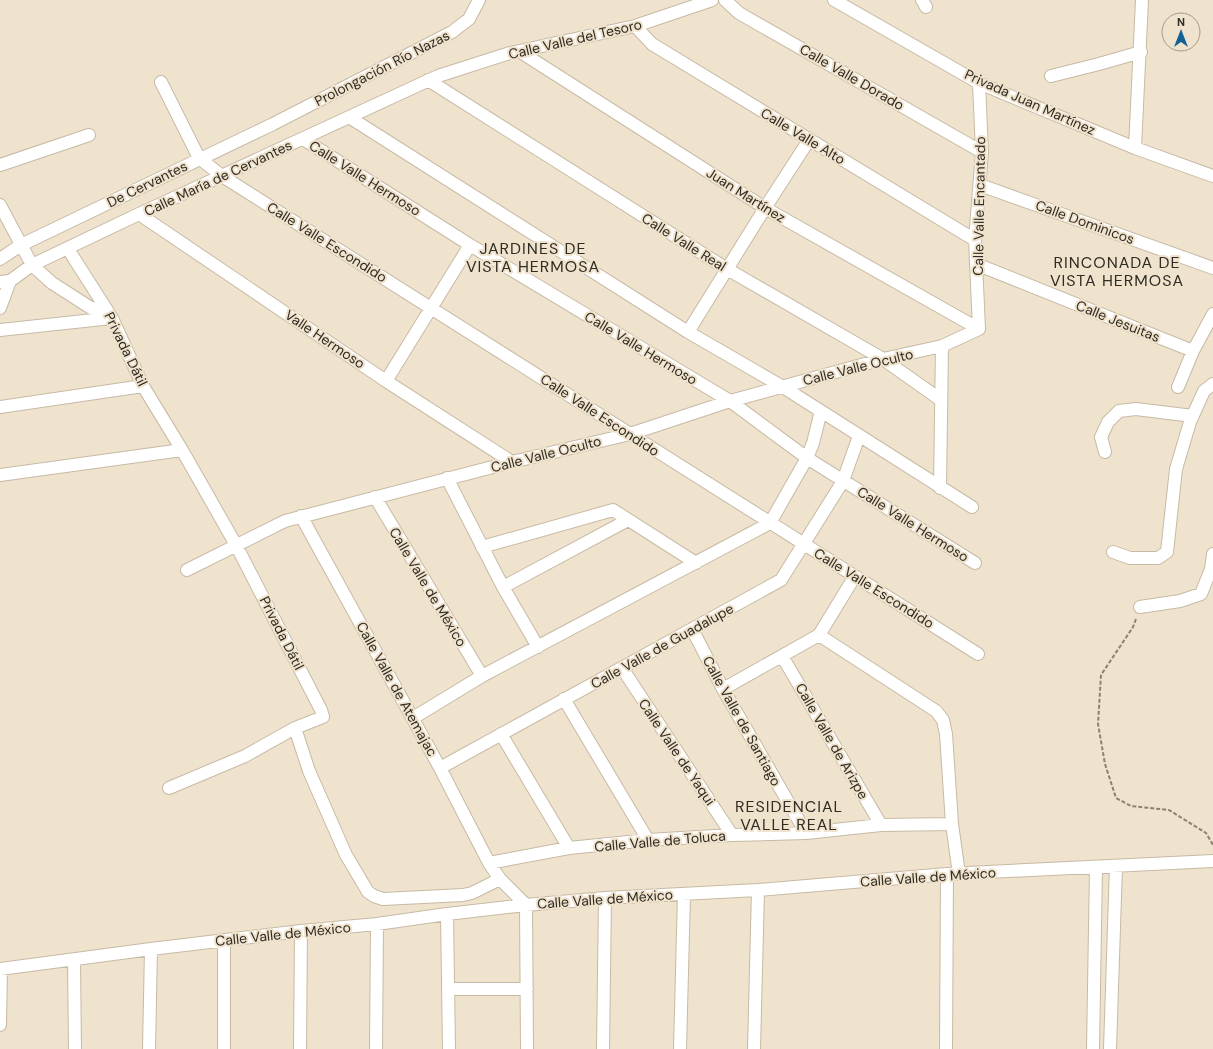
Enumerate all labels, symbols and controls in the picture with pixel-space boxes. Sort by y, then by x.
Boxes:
north arrow [1161,12,1201,52]
street label: Calle Valle del Tesoro [507,15,643,63]
text: N [1177,15,1185,29]
street label: Prolongación Río Nazas [311,26,453,110]
street label: Calle Valle Dorado [797,40,907,114]
street label: Privada Juan Martínez [962,65,1098,139]
street label: Calle Valle Alto [757,104,849,168]
street label: Calle María de Cervantes [141,136,295,220]
street label: Calle Valle Hermoso [306,136,424,220]
street label: Calle Valle Encantado [969,136,989,276]
street label: De Cervantes [104,157,190,211]
street label: Juan Martínez [703,164,789,226]
street label: Calle Dominicos [1033,196,1137,248]
street label: Calle Valle Escondido [264,198,390,286]
street label: Calle Valle Real [638,209,730,275]
district label: JARDINES DE VISTA HERMOSA [466,238,600,277]
district label: RINCONADA DE VISTA HERMOSA [1050,252,1184,291]
street label: Calle Jesuitas [1073,296,1163,346]
street label: Valle Hermoso [281,306,369,372]
street label: Calle Valle Hermoso [581,307,701,389]
street label: Privada Dátil [100,309,152,389]
street label: Calle Valle Oculto [801,345,915,389]
street label: Calle Valle Escondido [537,370,663,460]
street label: Calle Valle Oculto [489,432,603,476]
street label: Calle Valle Hermoso [854,482,972,566]
street label: Calle Valle de México [385,524,471,650]
street label: Calle Valle Escondido [811,544,937,632]
street label: Privada Dátil [256,593,308,673]
street label: Calle Valle de Guadalupe [587,599,737,693]
street label: Calle Valle de Atemajac [352,619,442,759]
street label: Calle Valle de Santiago [699,653,785,789]
street label: Calle Valle de Arizpe [791,680,873,802]
street label: Calle Valle de Yaqui [635,695,719,809]
district label: RESIDENCIAL VALLE REAL [735,796,843,835]
street label: Calle Valle de Toluca [594,826,726,856]
street label: Calle Valle de México [859,863,997,891]
street label: Calle Valle de México [536,885,674,913]
street label: Calle Valle de México [214,918,352,950]

